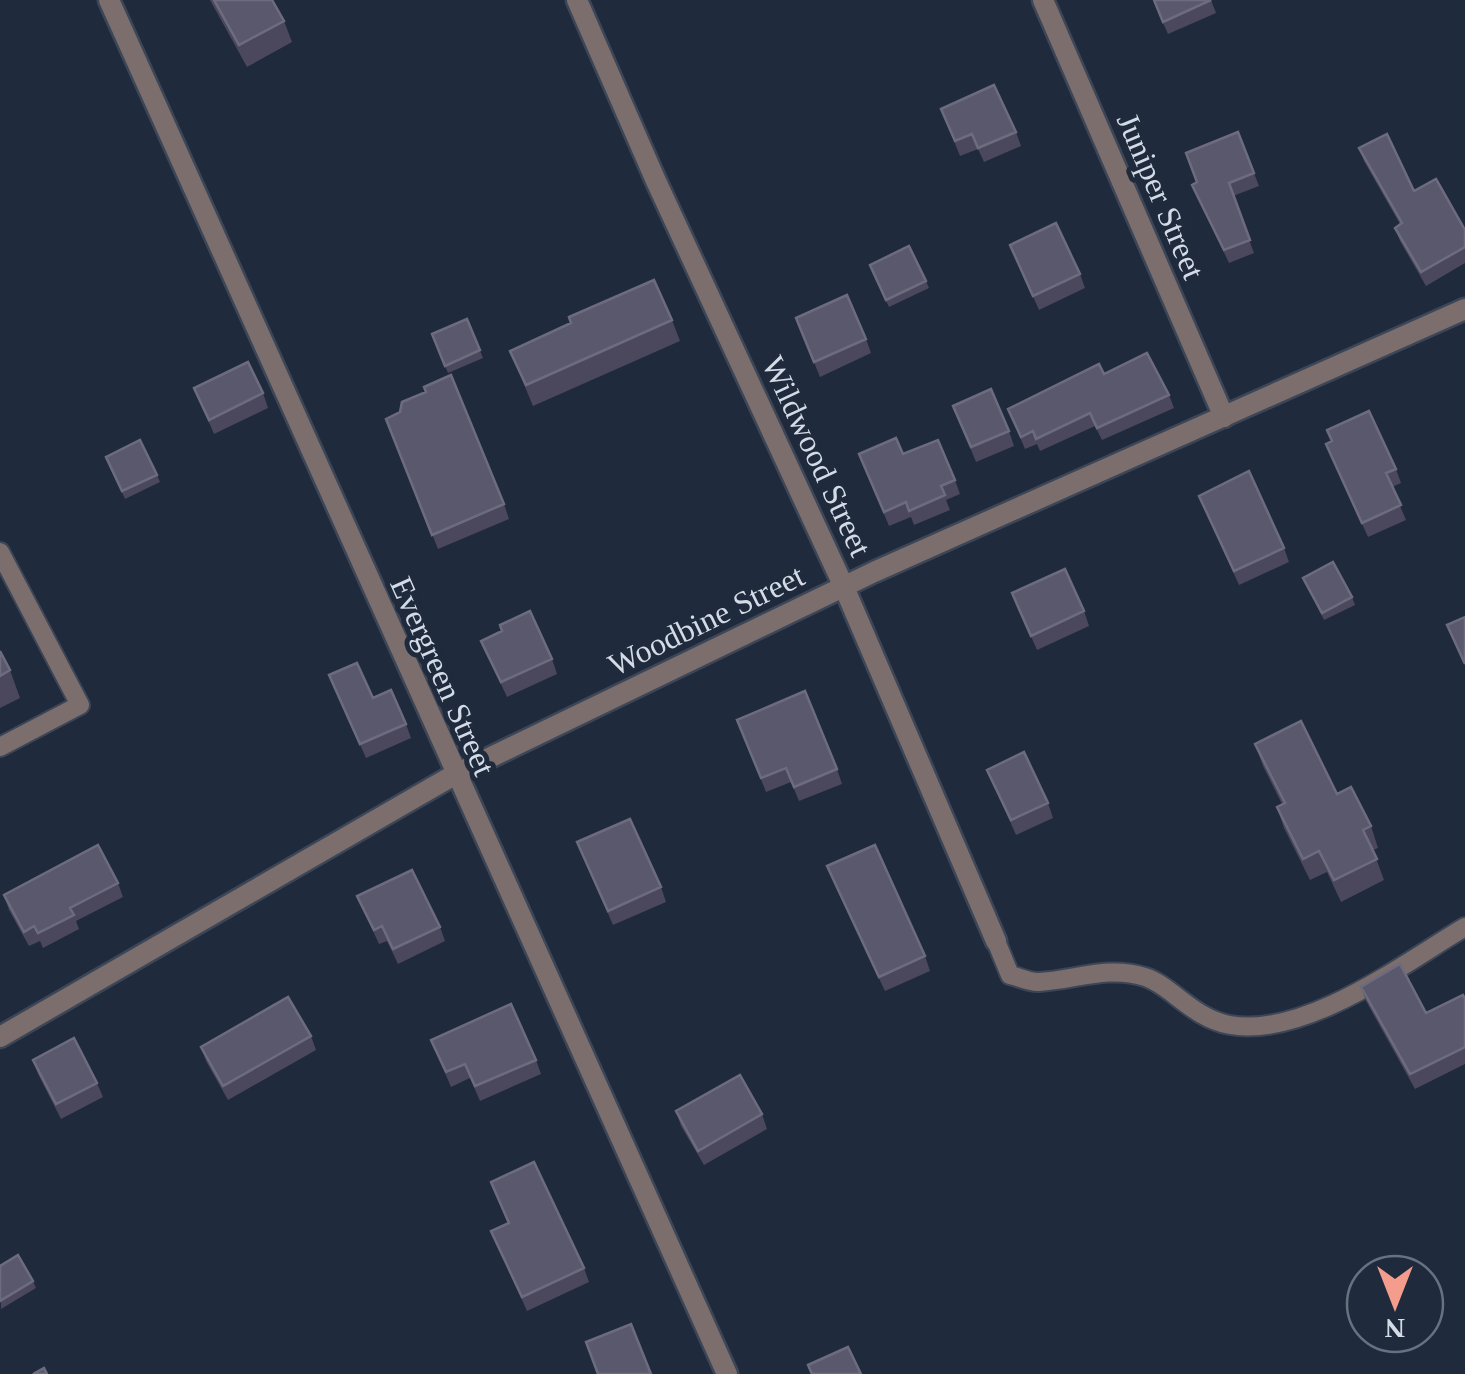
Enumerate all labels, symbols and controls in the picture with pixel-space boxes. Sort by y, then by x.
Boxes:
street label: Juniper Street [1110,108,1212,285]
street label: Wildwood Street [755,350,879,562]
street label: Woodbine Street [602,557,810,683]
street label: Evergreen Street [383,571,503,781]
north arrow [1345,1254,1445,1354]
text: N [1385,1313,1405,1344]

